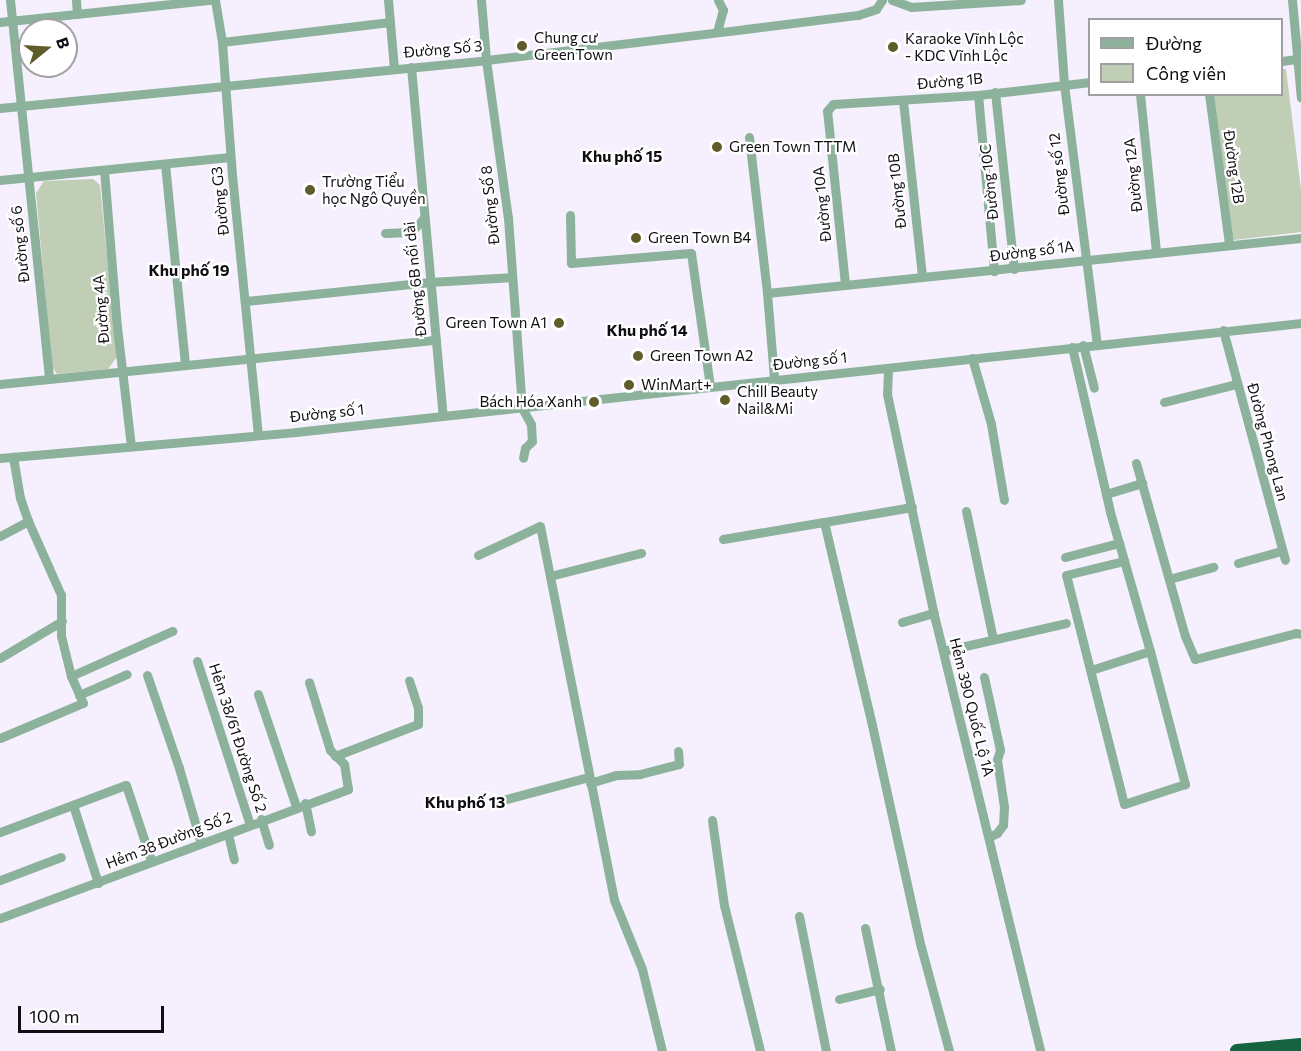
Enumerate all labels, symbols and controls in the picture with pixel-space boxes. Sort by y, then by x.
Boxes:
north arrow [18,18,78,78]
legend [1088,18,1283,96]
place label: Chung cư GreenTown [534,28,613,63]
place label: Karaoke Vĩnh Lộc - KDC Vĩnh Lộc [905,29,1024,64]
text: Đường [1146,32,1202,54]
text: B [53,35,74,51]
street label: Đường Số 3 [403,37,483,61]
marker: Chung cư GreenTown [515,39,529,53]
marker: Karaoke Vĩnh Lộc - KDC Vĩnh Lộc [886,40,900,54]
text: Công viên [1146,62,1226,84]
street label: Đường 1B [916,69,984,93]
street label: Đường 12B [1220,129,1248,205]
street label: Đường số 12 [1045,132,1073,216]
street label: Đường 12A [1120,137,1146,213]
place label: Green Town TTTM [729,138,856,156]
marker: Green Town TTTM [710,140,724,154]
street label: Đường 10C [976,143,1002,221]
district label: Khu phố 15 [582,146,662,166]
street label: Đường 10B [884,153,910,229]
street label: Đường Số 8 [477,165,503,245]
street label: Đường 10A [809,165,835,243]
street label: Đường G3 [207,166,233,236]
place label: Trường Tiểu học Ngô Quyền [322,172,426,207]
marker: Trường Tiểu học Ngô Quyền [303,183,317,197]
street label: Đường số 6 [7,205,33,283]
street label: Đường 6B nối dài [400,220,430,338]
place label: Green Town B4 [648,229,751,247]
marker: Green Town B4 [629,231,643,245]
street label: Đường số 1A [989,237,1075,265]
district label: Khu phố 19 [148,260,230,280]
street label: Đường 4A [89,274,113,344]
place label: Green Town A1 [446,314,547,332]
marker: Green Town A1 [552,316,566,330]
district label: Khu phố 14 [606,320,688,340]
place label: Green Town A2 [650,347,753,365]
street label: Đường số 1 [772,348,848,374]
marker: Green Town A2 [631,349,645,363]
place label: WinMart+ [641,376,712,394]
marker: WinMart+ [622,378,636,392]
street label: Đường Phong Lan [1244,381,1292,503]
place label: Chill Beauty Nail&Mi [737,382,818,417]
place label: Bách Hóa Xanh [480,393,582,411]
marker: Chill Beauty Nail&Mi [718,393,732,407]
marker: Bách Hóa Xanh [587,395,601,409]
street label: Đường số 1 [289,400,365,426]
street label: Hẻm 390 Quốc Lộ 1A [946,636,998,778]
street label: Hẻm 38/61 Đường Số 2 [205,661,271,815]
district label: Khu phố 13 [425,792,505,812]
street label: Hẻm 38 Đường Số 2 [103,808,235,872]
scale bar [21,994,166,1032]
text: 100 m [29,1005,79,1027]

